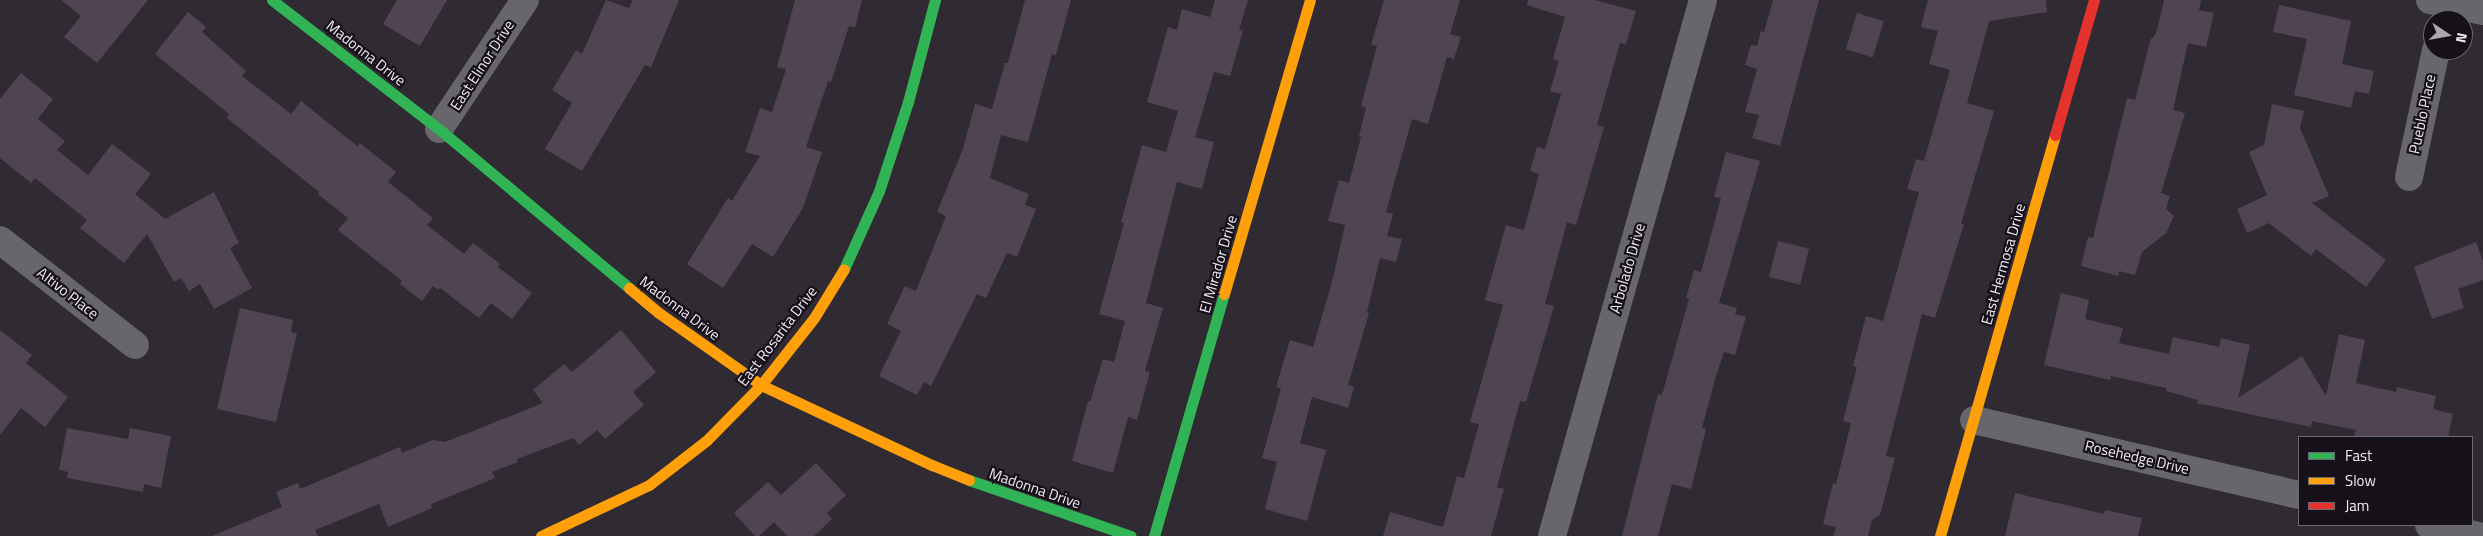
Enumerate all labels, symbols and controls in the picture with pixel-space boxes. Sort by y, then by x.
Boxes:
north arrow [2423,10,2473,60]
street label: Madonna Drive [323,16,409,90]
street label: East Elinor Drive [446,17,518,113]
text: N [2451,31,2473,45]
street label: Pueblo Place [2405,73,2439,155]
street label: East Hermosa Drive [1977,201,2029,327]
street label: El Mirador Drive [1195,213,1241,315]
street label: Arbolado Drive [1606,221,1648,315]
street label: Altivo Place [34,263,102,323]
street label: Madonna Drive [636,272,724,344]
street label: East Rosarita Drive [734,283,820,389]
street label: Rosehedge Drive [2083,436,2191,478]
legend [2298,436,2473,526]
text: Fast [2345,444,2372,467]
street label: Madonna Drive [987,464,1083,512]
text: Slow [2345,469,2376,492]
text: Jam [2345,494,2369,517]

